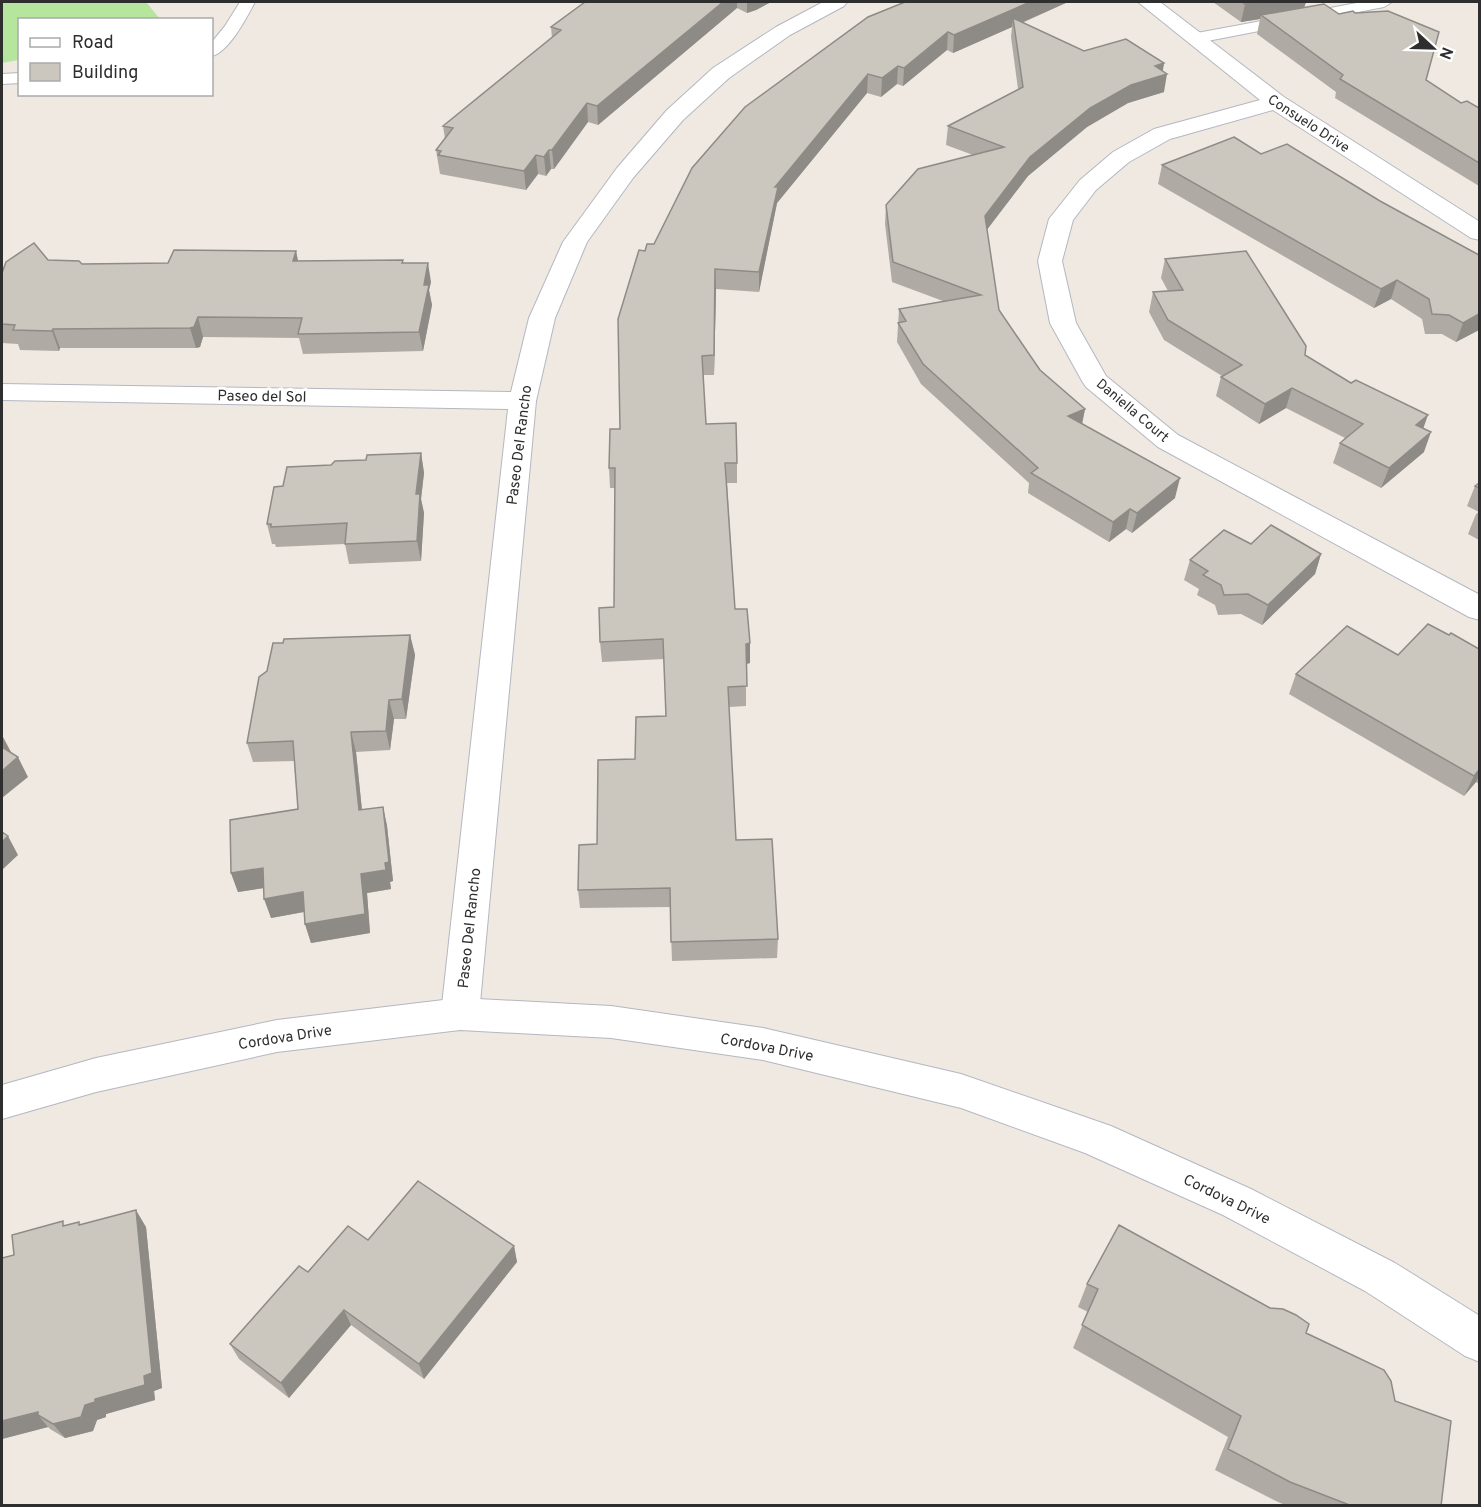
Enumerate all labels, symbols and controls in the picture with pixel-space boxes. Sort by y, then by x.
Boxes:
legend [18,18,213,96]
north arrow [1403,18,1463,78]
text: Road [72,32,114,55]
text: N [1434,44,1456,62]
text: Building [72,62,138,85]
street label: Consuelo Drive [1264,91,1352,157]
street label: Daniella Court [1092,376,1172,446]
street label: Paseo Del Rancho [504,384,537,506]
street label: Paseo del Sol [217,387,307,408]
street label: Paseo Del Rancho [455,867,486,989]
street label: Cordova Drive [237,1022,333,1055]
street label: Cordova Drive [718,1030,815,1067]
street label: Cordova Drive [1180,1171,1273,1230]

